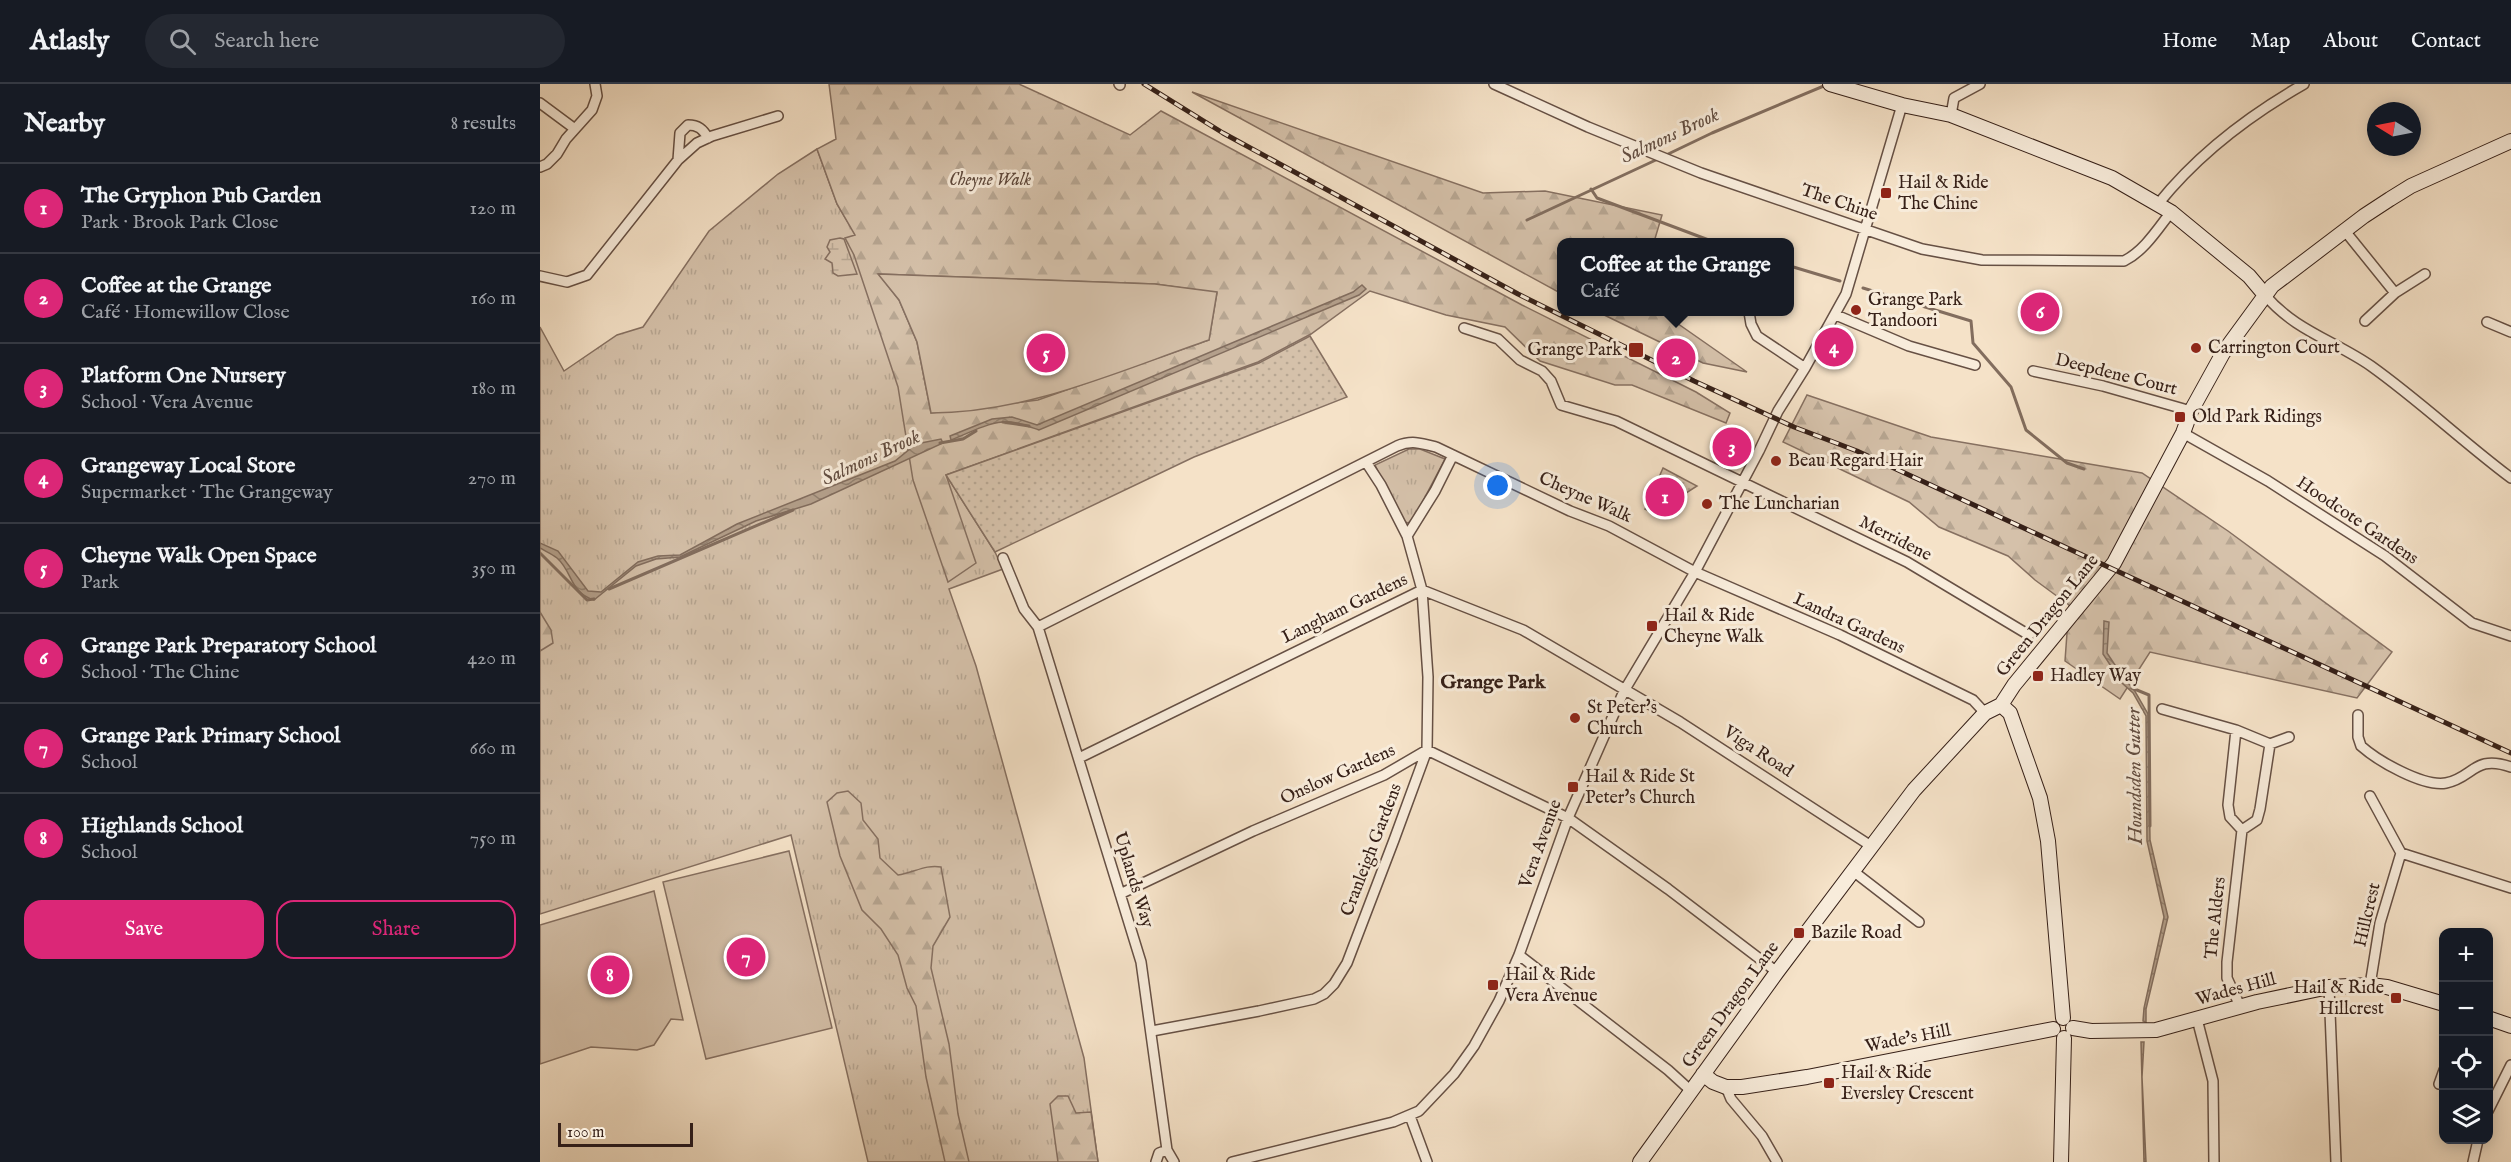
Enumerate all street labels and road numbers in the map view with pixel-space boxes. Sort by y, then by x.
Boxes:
street label: The Chine [1797,179,1881,227]
street label: Deepdene Court [2053,349,2179,401]
street label: Cheyne Walk [1535,467,1636,529]
street label: Hoodcote Gardens [2292,472,2422,570]
street label: Merridene [1855,511,1935,567]
street label: Green Dragon Lane [1992,550,2104,682]
street label: Langham Gardens [1278,569,1412,649]
street label: Landra Gardens [1790,588,1908,660]
street label: Viga Road [1718,720,1798,783]
street label: Onslow Gardens [1277,739,1399,811]
street label: Cranleigh Gardens [1336,780,1408,920]
street label: Vera Avenue [1514,797,1568,892]
street label: Uplands Way [1108,829,1159,931]
street label: The Alders [2200,876,2232,960]
street label: Hillcrest [2349,881,2387,949]
street label: Green Dragon Lane [1677,937,1785,1073]
street label: Wades Hill [2193,968,2279,1012]
street label: Wade's Hill [1863,1019,1953,1059]

